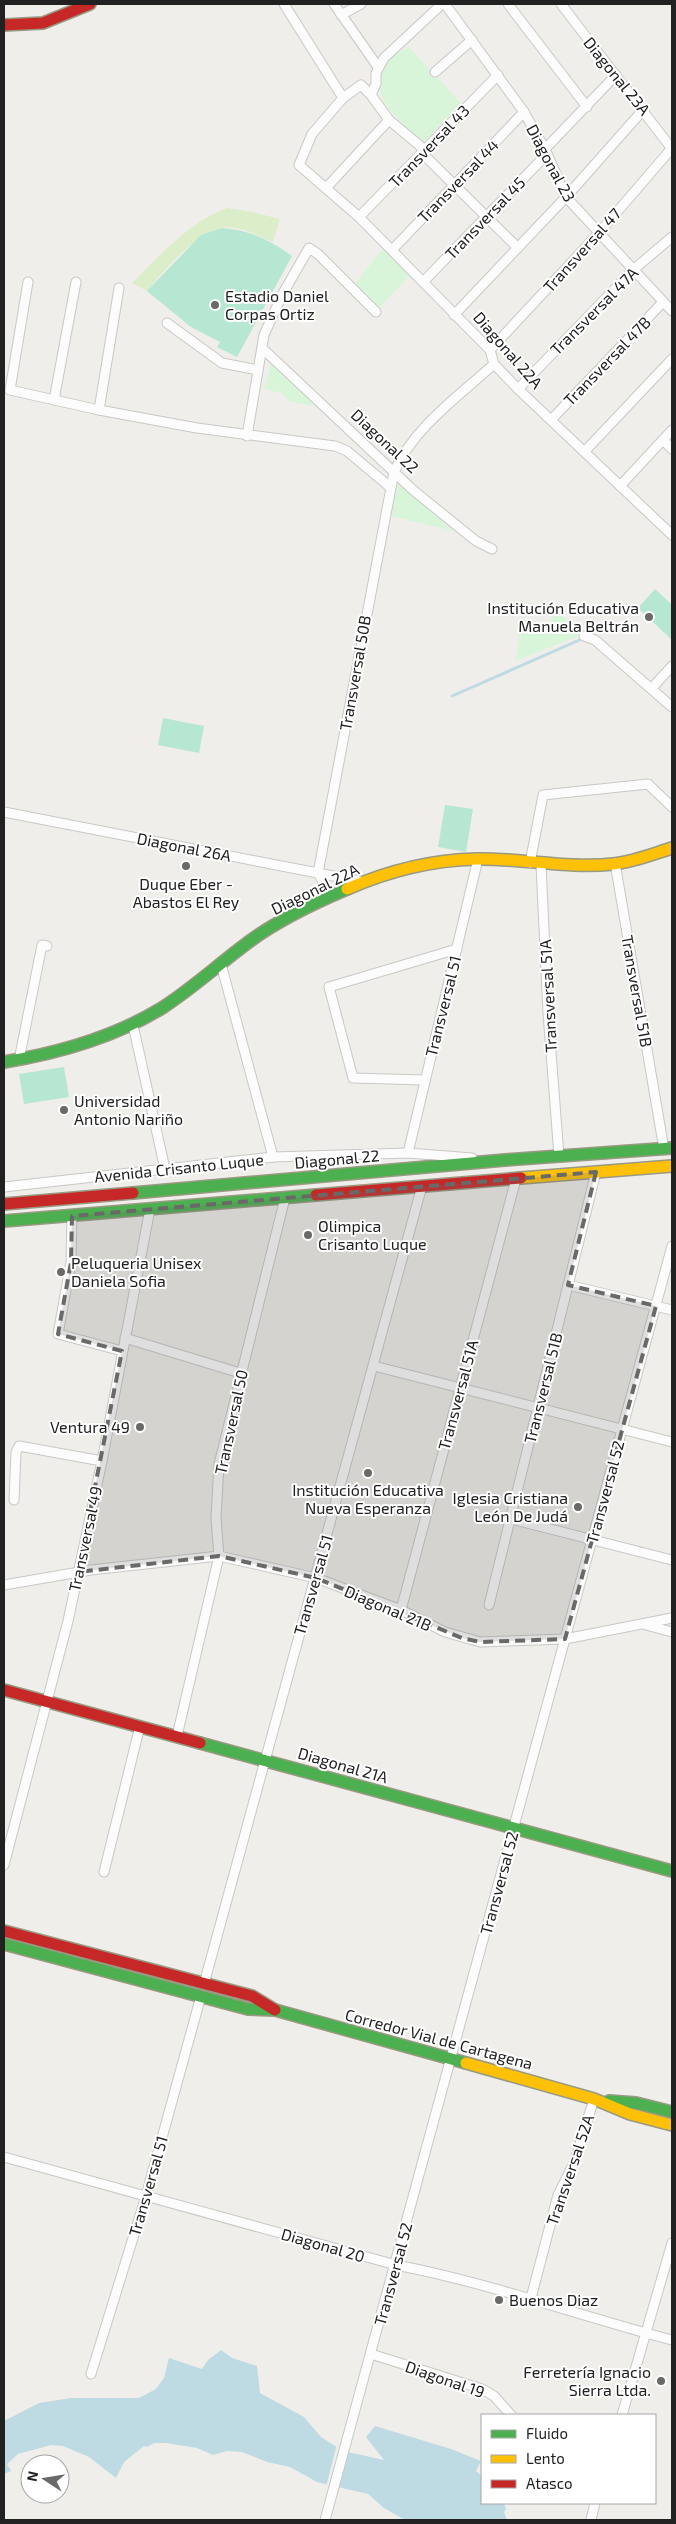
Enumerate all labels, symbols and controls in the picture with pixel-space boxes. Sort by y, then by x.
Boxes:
street label: Diagonal 23A [580,33,655,119]
street label: Transversal 43 [385,100,473,191]
street label: Diagonal 23 [523,121,580,205]
street label: Transversal 44 [413,135,502,226]
street label: Transversal 45 [441,173,529,263]
street label: Transversal 47 [539,204,624,296]
street label: Transversal 47A [546,263,641,358]
place label: Estadio Daniel Corpas Ortiz [225,286,329,323]
marker: Estadio Daniel Corpas Ortiz [209,299,221,311]
street label: Diagonal 22A [470,307,547,392]
street label: Transversal 47B [559,312,654,409]
street label: Diagonal 22 [348,405,423,477]
place label: Institución Educativa Manuela Beltrán [487,598,639,635]
marker: Institución Educativa Manuela Beltrán [643,611,655,623]
street label: Transversal 50B [335,614,374,732]
street label: Diagonal 26A [135,828,233,865]
street label: Diagonal 22A [268,859,362,918]
marker: Duque Eber - Abastos El Rey [180,860,192,872]
place label: Duque Eber - Abastos El Rey [133,874,240,911]
street label: Transversal 51B [618,933,657,1048]
street label: Transversal 51A [535,939,560,1053]
street label: Transversal 51 [421,953,464,1058]
place label: Universidad Antonio Nariño [74,1091,183,1128]
marker: Universidad Antonio Nariño [58,1104,70,1116]
street label: Diagonal 22 [294,1145,380,1172]
street label: Avenida Crisanto Luque [93,1149,264,1186]
place label: Olimpica Crisanto Luque [318,1216,427,1253]
marker: Olimpica Crisanto Luque [302,1229,314,1241]
place label: Peluqueria Unisex Daniela Sofia [71,1253,202,1290]
marker: Peluqueria Unisex Daniela Sofia [55,1266,67,1278]
street label: Transversal 51B [520,1331,565,1445]
street label: Transversal 51A [434,1338,481,1452]
street label: Transversal 50 [210,1368,251,1476]
place label: Ventura 49 [50,1417,130,1436]
marker: Ventura 49 [134,1421,146,1433]
street label: Transversal 52 [582,1438,627,1546]
marker: Institución Educativa Nueva Esperanza [362,1467,374,1479]
place label: Institución Educativa Nueva Esperanza [292,1480,444,1517]
street label: Transversal 49 [64,1484,105,1594]
place label: Iglesia Cristiana León De Judá [453,1488,568,1525]
marker: Iglesia Cristiana León De Judá [572,1501,584,1513]
street label: Transversal 51 [289,1532,336,1637]
street label: Diagonal 21B [342,1581,435,1634]
street label: Diagonal 21A [296,1743,390,1786]
street label: Transversal 52 [476,1829,521,1937]
street label: Corredor Vial de Cartagena [343,2004,535,2073]
street label: Transversal 52A [542,2112,597,2228]
street label: Transversal 51 [124,2133,171,2238]
street label: Transversal 52 [370,2220,415,2328]
street label: Diagonal 20 [279,2224,367,2265]
place label: Buenos Diaz [509,2290,598,2309]
marker: Buenos Diaz [493,2294,505,2306]
street label: Diagonal 19 [403,2356,487,2401]
place label: Ferretería Ignacio Sierra Ltda. [523,2362,651,2399]
marker: Ferretería Ignacio Sierra Ltda. [655,2375,667,2387]
legend [481,2414,656,2504]
text: Fluido [526,2424,568,2442]
text: Lento [526,2449,565,2467]
north arrow [20,2454,70,2504]
text: N [22,2469,41,2483]
text: Atasco [526,2474,572,2492]

